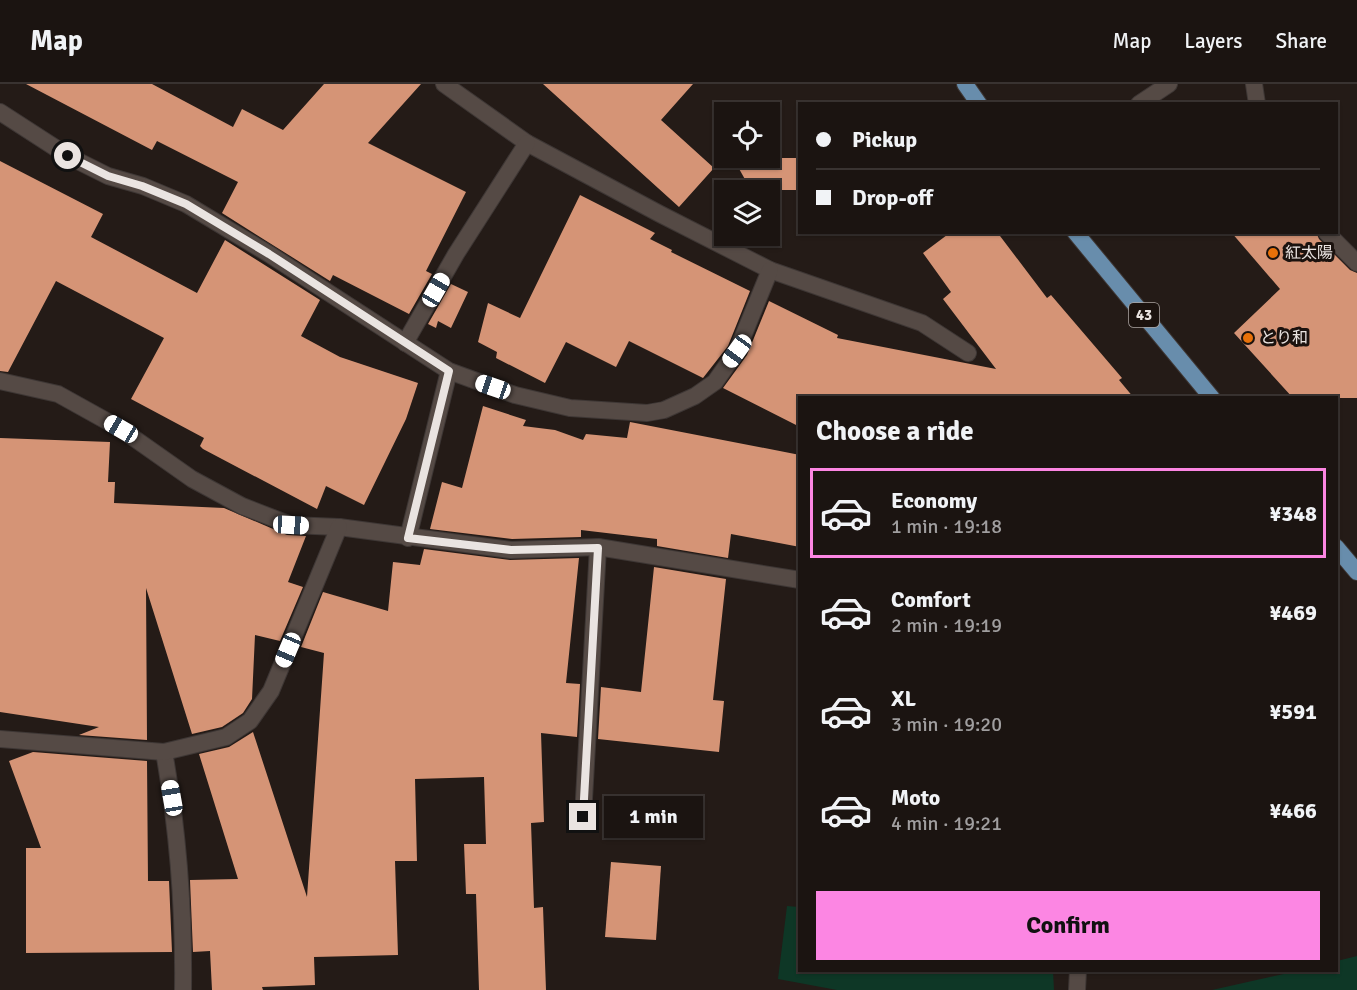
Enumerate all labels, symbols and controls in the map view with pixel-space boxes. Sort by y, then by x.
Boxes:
text: Map [30,24,83,58]
text: Map [1113,28,1151,54]
text: Layers [1184,28,1242,54]
text: Share [1275,28,1327,54]
map controls [714,102,780,246]
button: locate [714,102,780,168]
text: Pickup [852,126,917,153]
route start [54,142,81,169]
button: layers [714,180,780,246]
text: Drop-off [852,184,933,211]
place label: 紅太陽 [1285,243,1333,263]
marker: 紅太陽 [1266,246,1280,260]
car [419,270,453,310]
road number: 43 [1129,303,1159,327]
place label: とり和 [1260,328,1308,348]
car [719,331,755,371]
marker: とり和 [1241,331,1255,345]
car [473,373,513,401]
car [101,412,141,446]
text: Choose a ride [816,415,974,448]
icon: car [819,486,873,540]
text: Economy [891,487,977,514]
text: ¥348 [1269,500,1317,527]
text: 1 min · 19:18 [891,514,1002,539]
car [273,515,309,535]
icon: car [819,585,873,639]
text: Comfort [891,586,971,613]
text: ¥469 [1269,599,1317,626]
text: 2 min · 19:19 [891,613,1002,638]
car [273,630,303,670]
icon: car [819,684,873,738]
text: XL [891,685,916,712]
text: ¥591 [1269,698,1317,725]
text: 3 min · 19:20 [891,712,1002,737]
car [160,779,184,817]
icon: car [819,783,873,837]
text: Moto [891,784,940,811]
callout: 1 min [604,796,703,838]
text: ¥466 [1269,797,1317,824]
route end [569,803,596,830]
text: 1 min [629,804,678,829]
text: 4 min · 19:21 [891,811,1002,836]
button: Confirm [816,891,1320,960]

